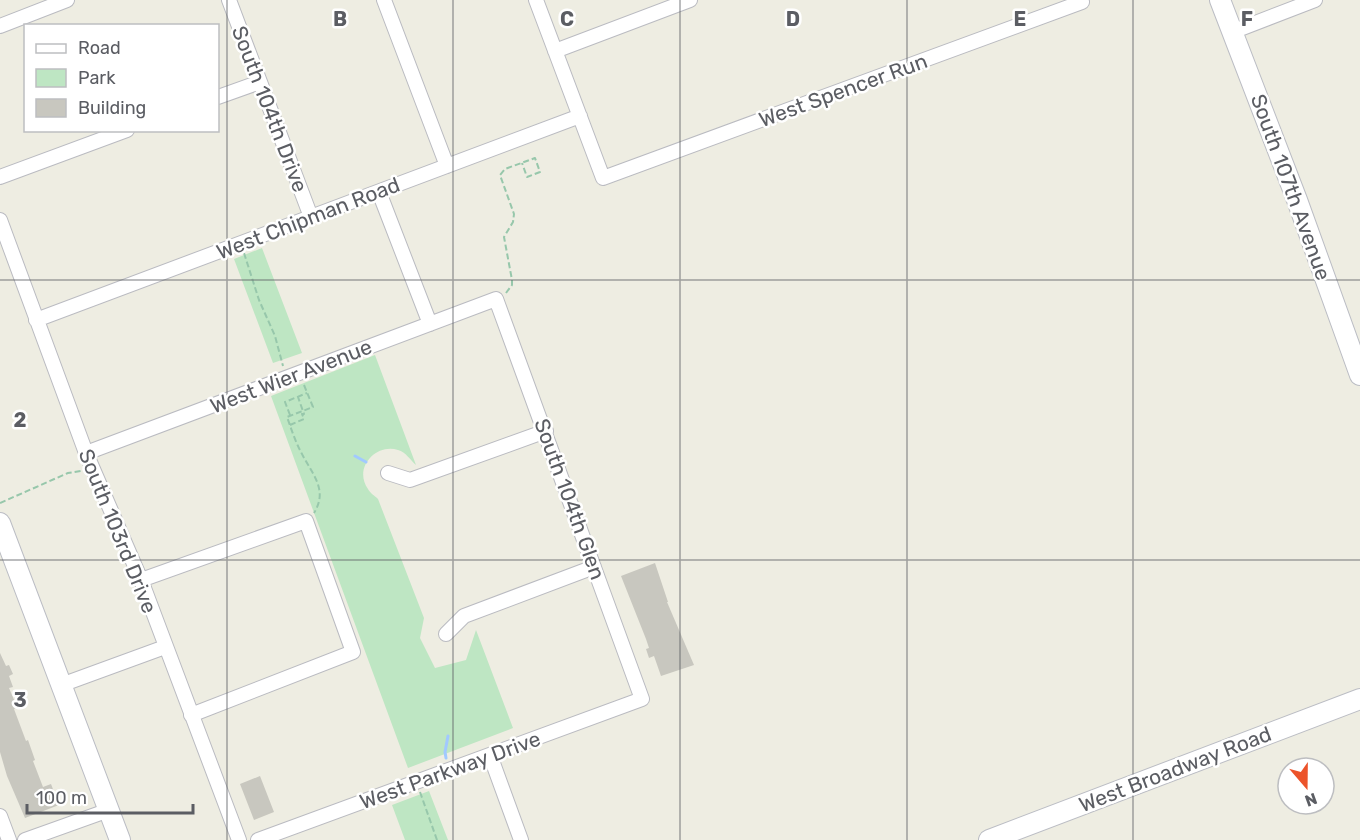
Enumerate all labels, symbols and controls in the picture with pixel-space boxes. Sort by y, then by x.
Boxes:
text: B [333,7,347,31]
text: C [560,7,574,31]
text: D [786,7,800,31]
text: E [1014,7,1026,31]
text: F [1241,7,1253,31]
street label: South 104th Drive [227,22,313,196]
legend [24,24,219,132]
text: Road [78,37,121,59]
street label: West Spencer Run [755,48,931,132]
text: Park [78,67,116,89]
street label: South 107th Avenue [1246,91,1336,283]
text: Building [78,97,146,119]
street label: West Chipman Road [213,171,403,265]
street label: West Wier Avenue [207,334,375,418]
text: 2 [14,408,27,432]
street label: South 104th Glen [529,415,611,583]
street label: South 103rd Drive [74,445,162,617]
text: 3 [13,688,27,712]
street label: West Broadway Road [1075,721,1275,817]
street label: West Parkway Drive [356,726,544,814]
north arrow [1276,756,1336,816]
scale bar [27,777,194,815]
text: 100 m [36,787,87,809]
text: N [1302,789,1320,811]

